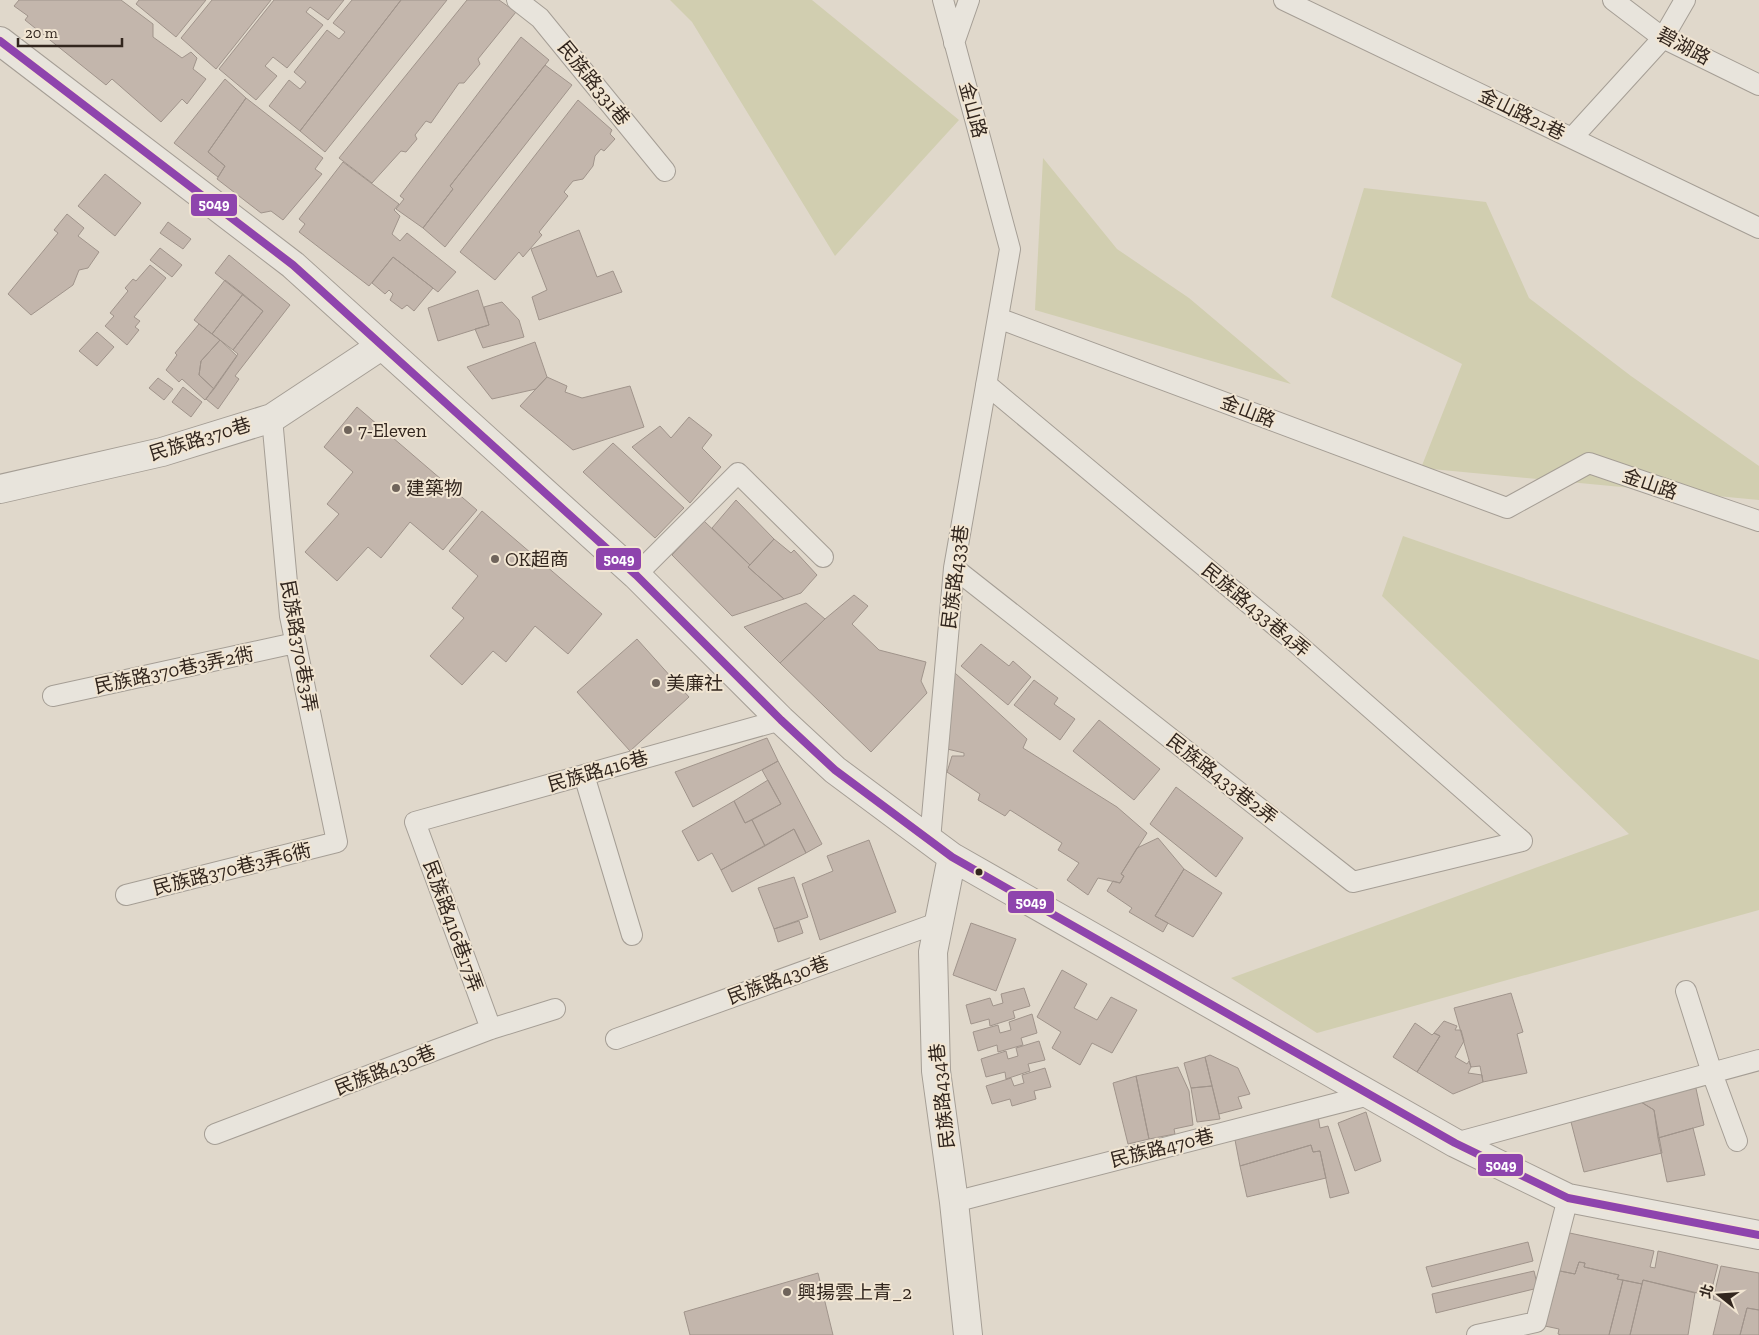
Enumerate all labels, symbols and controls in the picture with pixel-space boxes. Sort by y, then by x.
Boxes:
scale bar [18,15,121,47]
street label: 碧湖路 [1653,22,1715,70]
text: 20 m [25,24,58,42]
street label: 民族路331巷 [553,36,635,130]
street label: 金山路 [955,79,991,141]
street label: 金山路21巷 [1475,83,1569,145]
line badge: 5049 [190,193,238,217]
text: 5049 [199,196,230,213]
street label: 金山路 [1217,390,1279,432]
street label: 民族路370巷 [146,413,254,465]
place label: 7-Eleven [358,419,427,442]
marker: 7-Eleven [342,424,354,436]
street label: 金山路 [1619,464,1681,504]
place label: 建築物 [406,477,463,500]
marker: 建築物 [390,482,402,494]
street label: 民族路433巷 [937,524,973,630]
line badge: 5049 [595,547,642,571]
place label: OK超商 [505,548,569,571]
text: 5049 [604,551,635,568]
marker: OK超商 [489,553,501,565]
street label: 民族路433巷4弄 [1197,558,1315,662]
street label: 民族路370巷3弄 [276,578,322,714]
street label: 民族路370巷3弄2衖 [92,642,256,698]
place label: 美廉社 [666,672,723,695]
marker: 美廉社 [650,677,662,689]
street label: 民族路433巷2弄 [1162,729,1282,829]
street label: 民族路416巷 [545,746,651,796]
street label: 民族路370巷3弄6衖 [150,838,314,900]
street label: 民族路416巷17弄 [418,857,488,995]
unlabelled marker [974,867,984,877]
line badge: 5049 [1007,890,1055,914]
text: 5049 [1016,894,1047,911]
street label: 民族路430巷 [724,951,832,1009]
street label: 民族路430巷 [331,1040,439,1100]
street label: 民族路434巷 [925,1042,959,1150]
street label: 民族路470巷 [1108,1124,1216,1172]
line badge: 5049 [1477,1153,1524,1177]
text: 5049 [1486,1157,1517,1174]
north arrow [1694,1270,1744,1320]
place label: 興揚雲上青_2 [797,1281,912,1304]
text: 北 [1697,1282,1717,1301]
marker: 興揚雲上青_2 [781,1286,793,1298]

